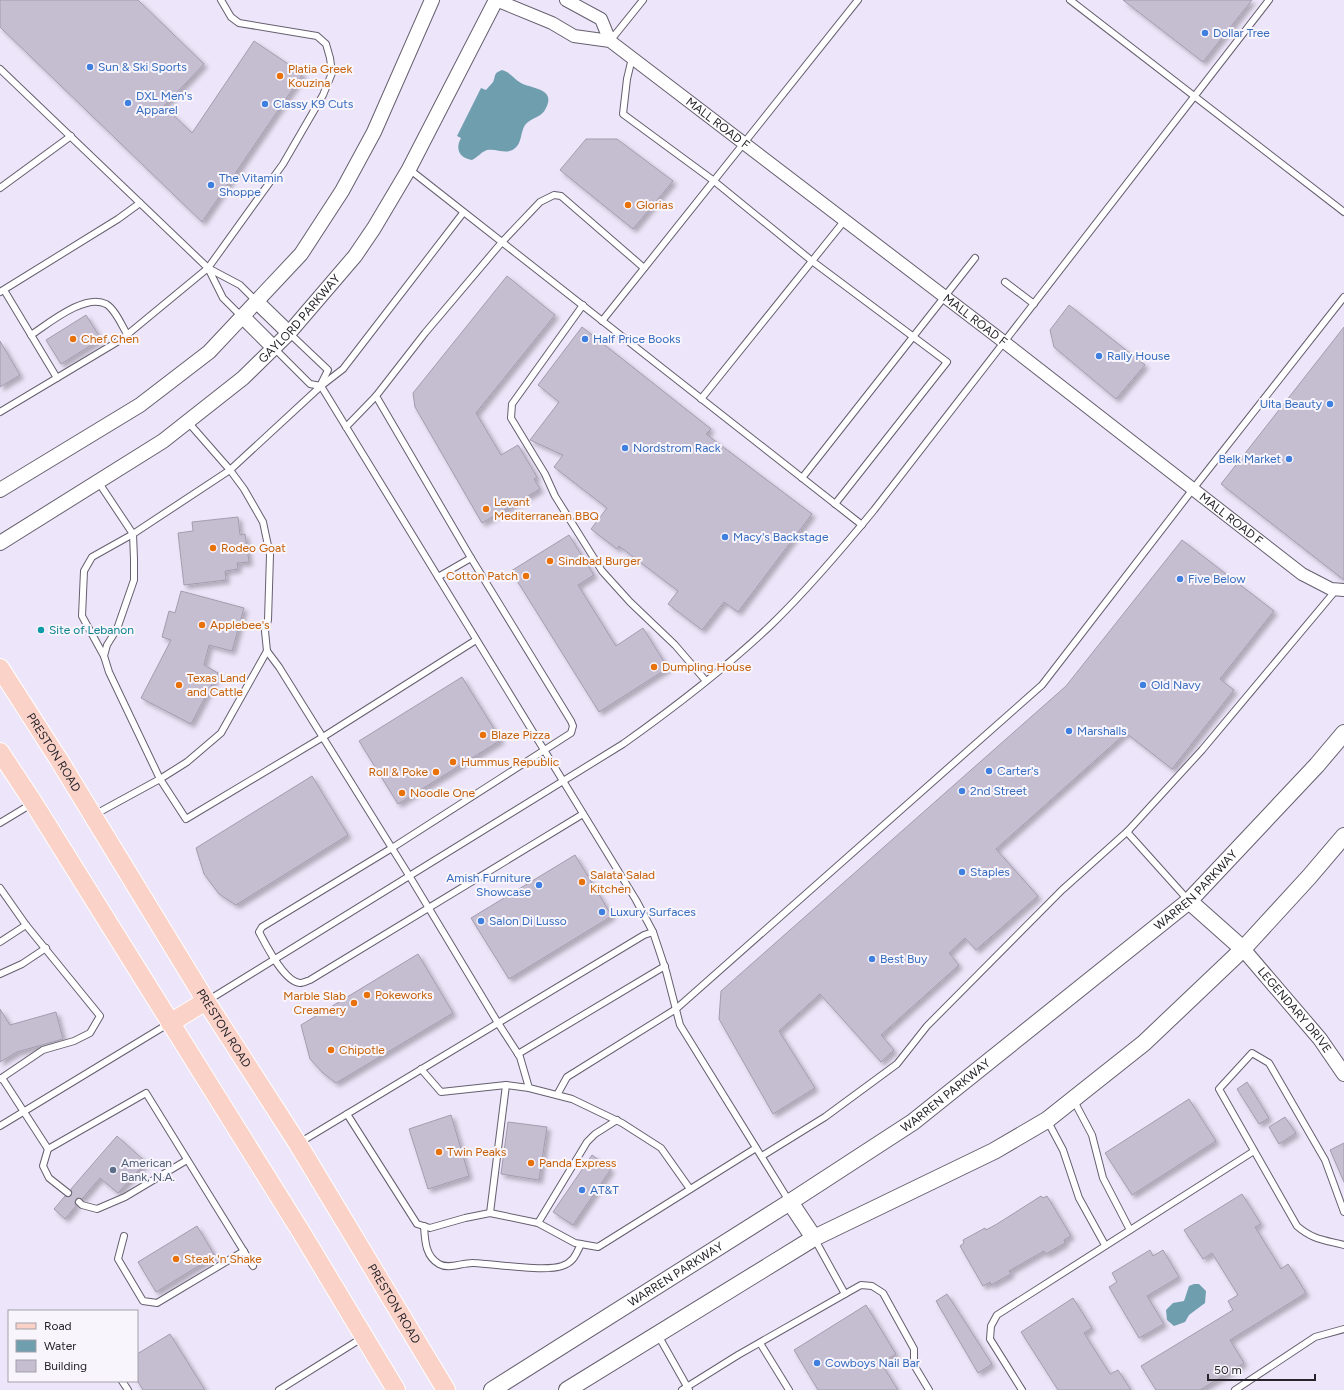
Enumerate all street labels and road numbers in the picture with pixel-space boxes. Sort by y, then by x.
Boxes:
street label: MALL ROAD F [683,95,753,152]
street label: GAYLORD PARKWAY [256,271,344,366]
street label: MALL ROAD F [941,291,1010,349]
street label: MALL ROAD F [1197,490,1266,548]
street label: PRESTON ROAD [24,710,84,794]
street label: WARREN PARKWAY [1151,847,1241,933]
street label: LEGENDARY DRIVE [1255,964,1334,1056]
street label: PRESTON ROAD [193,986,254,1070]
street label: WARREN PARKWAY [898,1055,994,1135]
street label: WARREN PARKWAY [625,1239,726,1309]
street label: PRESTON ROAD [365,1261,423,1346]

